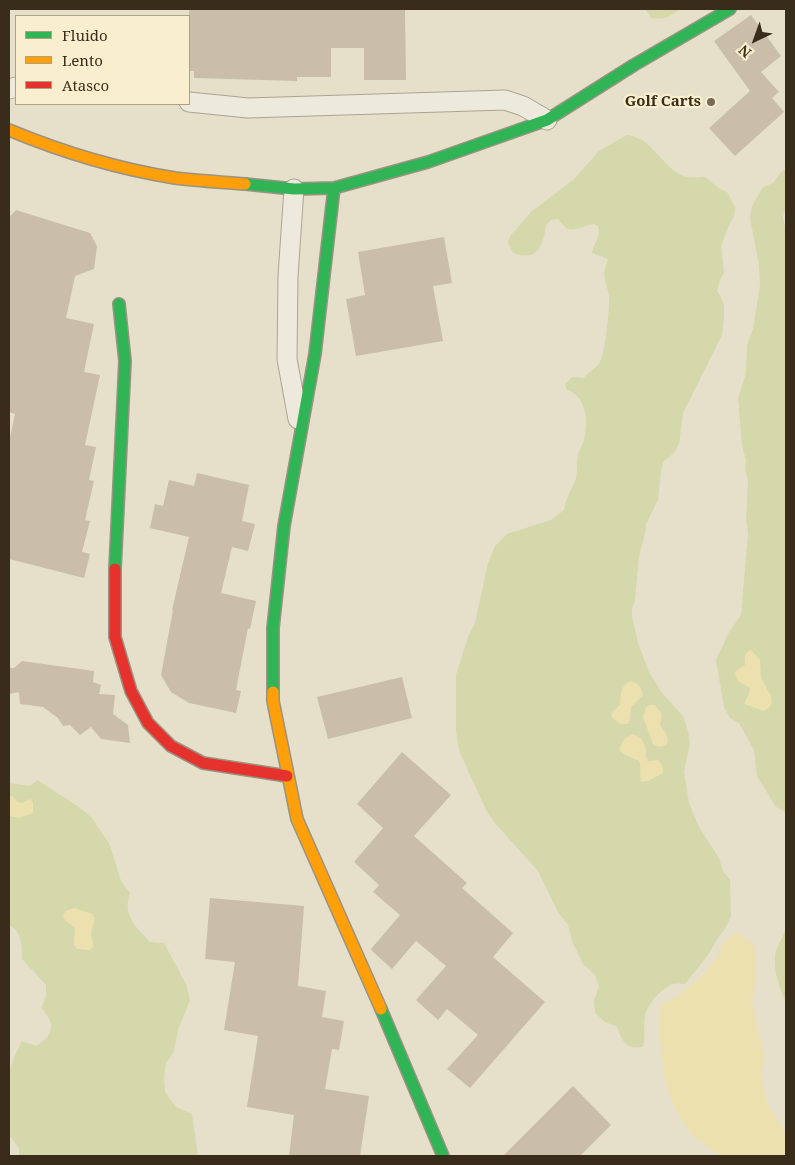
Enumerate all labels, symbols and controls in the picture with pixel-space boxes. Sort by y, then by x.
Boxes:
legend [15,15,190,105]
north arrow [730,15,780,65]
text: Fluido [62,25,108,45]
text: N [734,41,755,62]
text: Lento [62,50,103,70]
text: Atasco [62,75,109,95]
place label: Golf Carts [625,93,701,111]
marker: Golf Carts [705,96,717,108]

